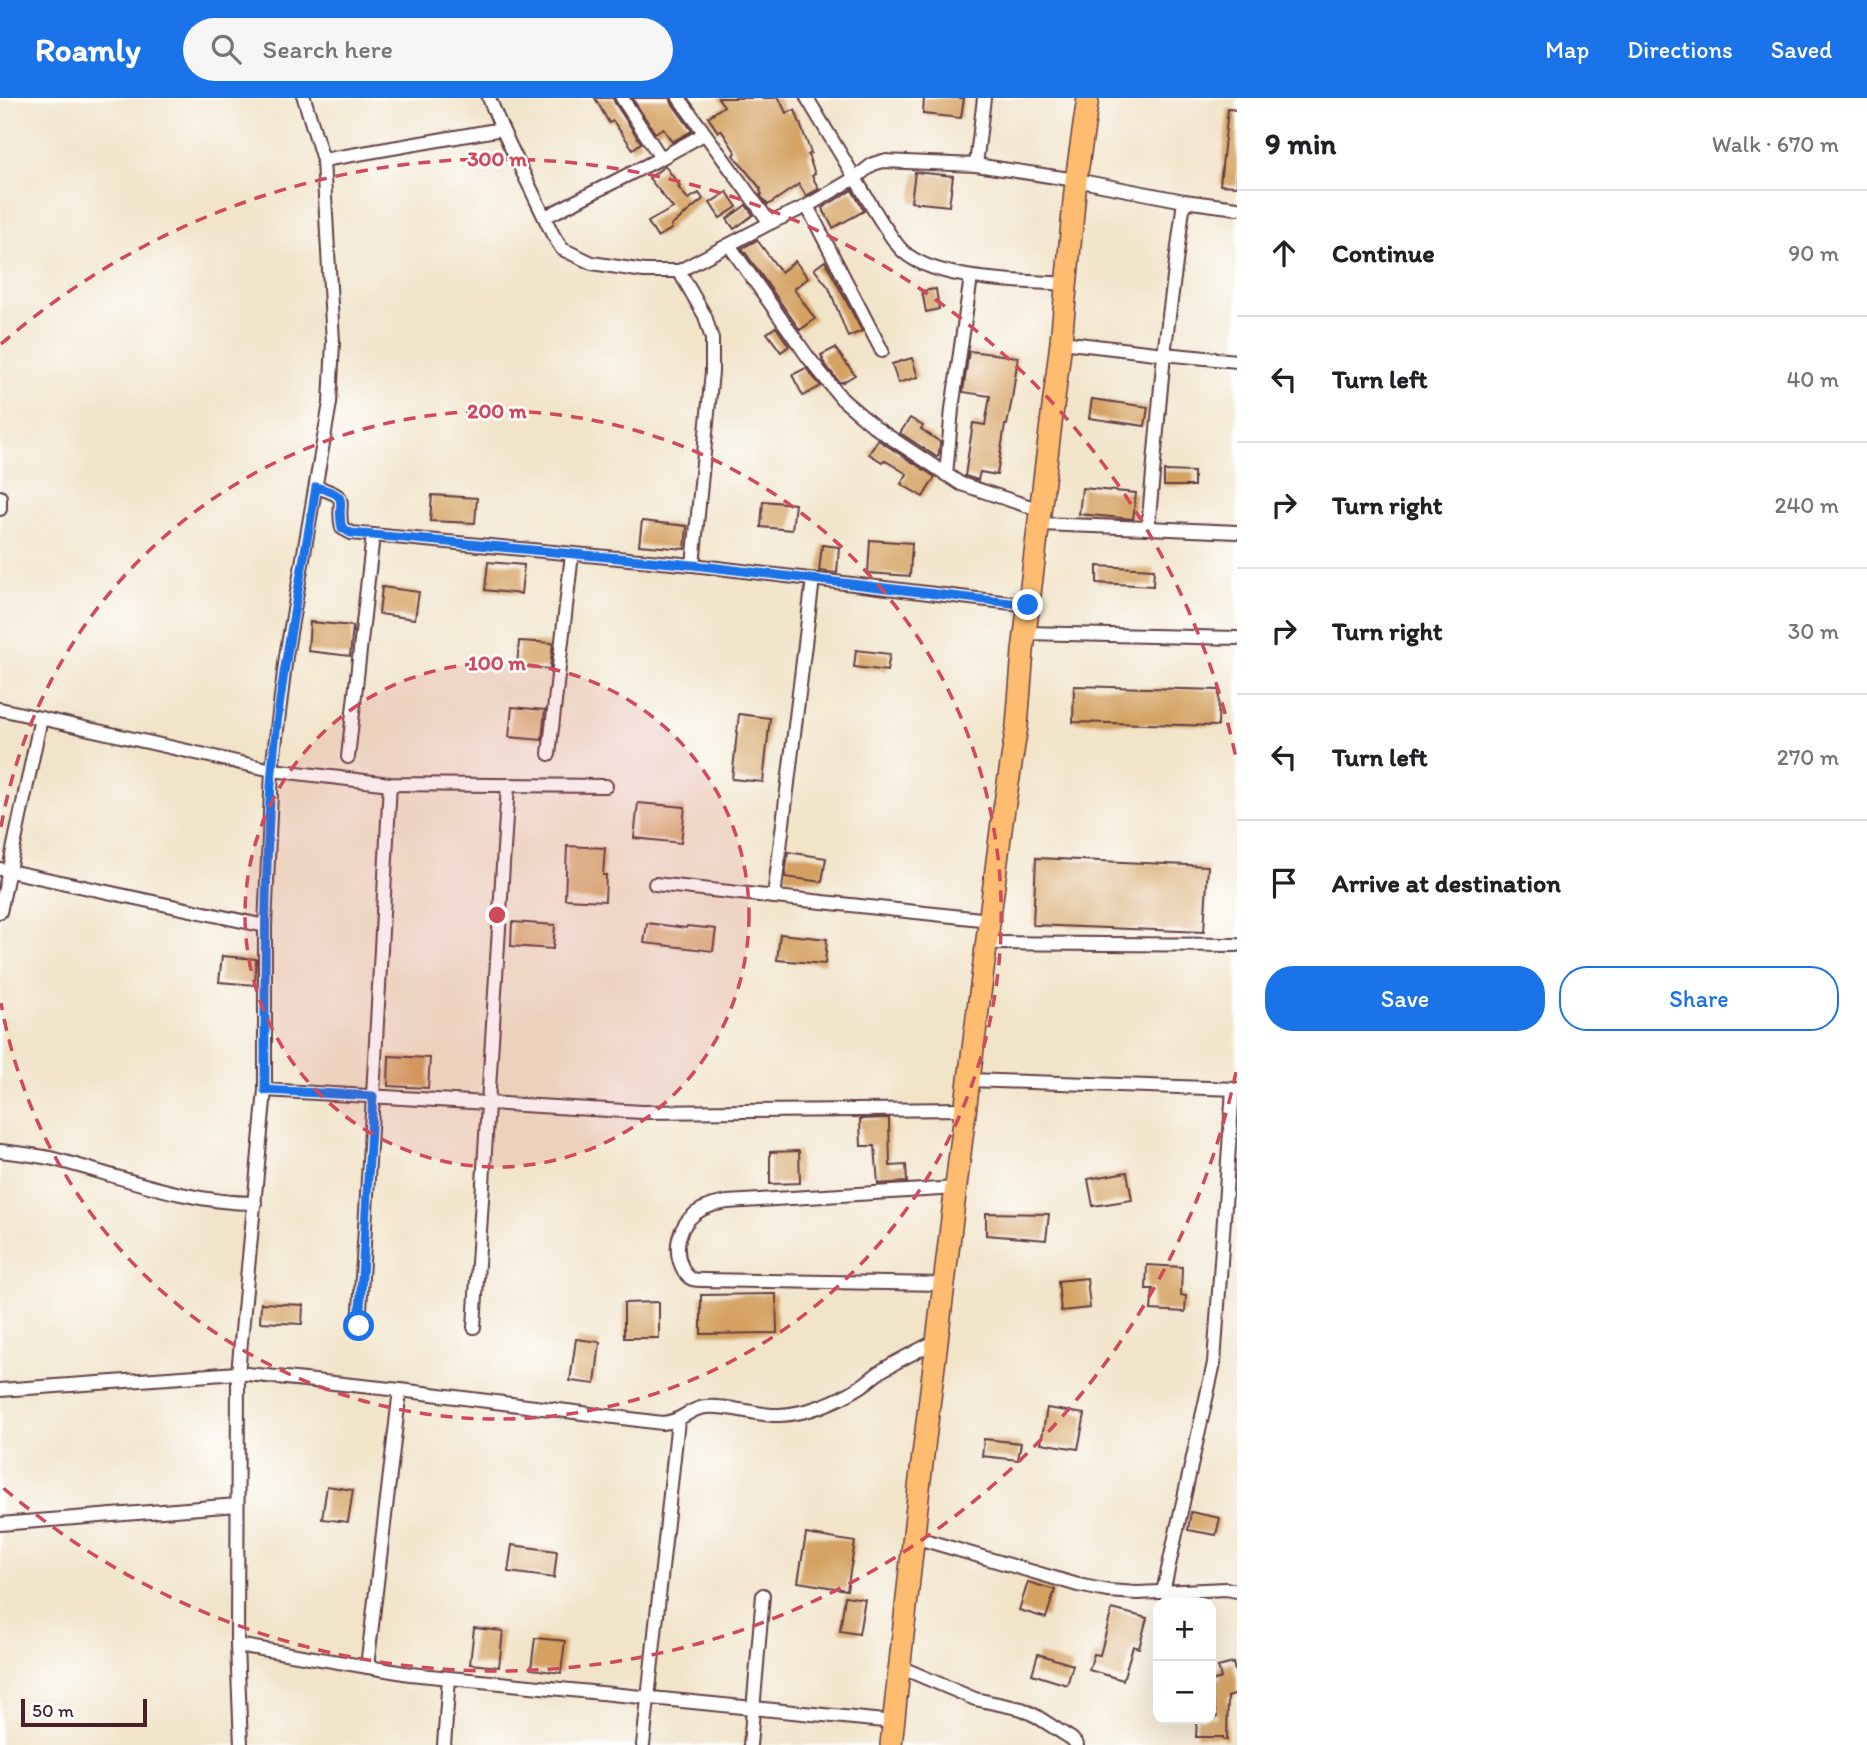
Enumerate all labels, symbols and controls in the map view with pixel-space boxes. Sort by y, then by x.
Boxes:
search box [183,18,673,81]
text: Roamly [35,30,141,69]
icon: search [207,30,245,68]
text: Search here [263,33,393,65]
text: Map [1545,35,1589,64]
text: Directions [1627,35,1733,64]
text: Saved [1771,35,1832,64]
text: 9 min [1265,125,1336,162]
text: Walk · 670 m [1712,130,1839,158]
text: 300 m [467,146,527,171]
icon: ahead [1265,234,1303,272]
text: Continue [1332,237,1435,269]
text: 90 m [1788,239,1839,267]
icon: left [1265,360,1303,398]
text: Turn left [1332,363,1428,395]
text: 40 m [1786,365,1839,393]
text: 200 m [467,398,527,423]
icon: right [1265,486,1303,524]
text: Turn right [1332,489,1443,521]
text: 240 m [1774,491,1839,519]
route end [1012,589,1043,620]
icon: right [1265,612,1303,650]
text: Turn right [1332,615,1443,647]
text: 30 m [1788,617,1839,645]
text: 100 m [468,650,526,675]
icon: left [1265,738,1303,776]
text: Turn left [1332,741,1428,773]
text: 270 m [1777,743,1839,771]
icon: arrive [1265,864,1303,902]
text: Arrive at destination [1332,867,1561,899]
centre of rings [485,903,509,927]
button: Save [1265,966,1545,1031]
button: Share [1559,966,1839,1031]
route start [343,1310,374,1341]
map controls [1153,1598,1216,1724]
button: + [1153,1598,1216,1661]
button: − [1153,1661,1216,1724]
scale bar [21,1696,147,1728]
text: 50 m [32,1699,74,1722]

